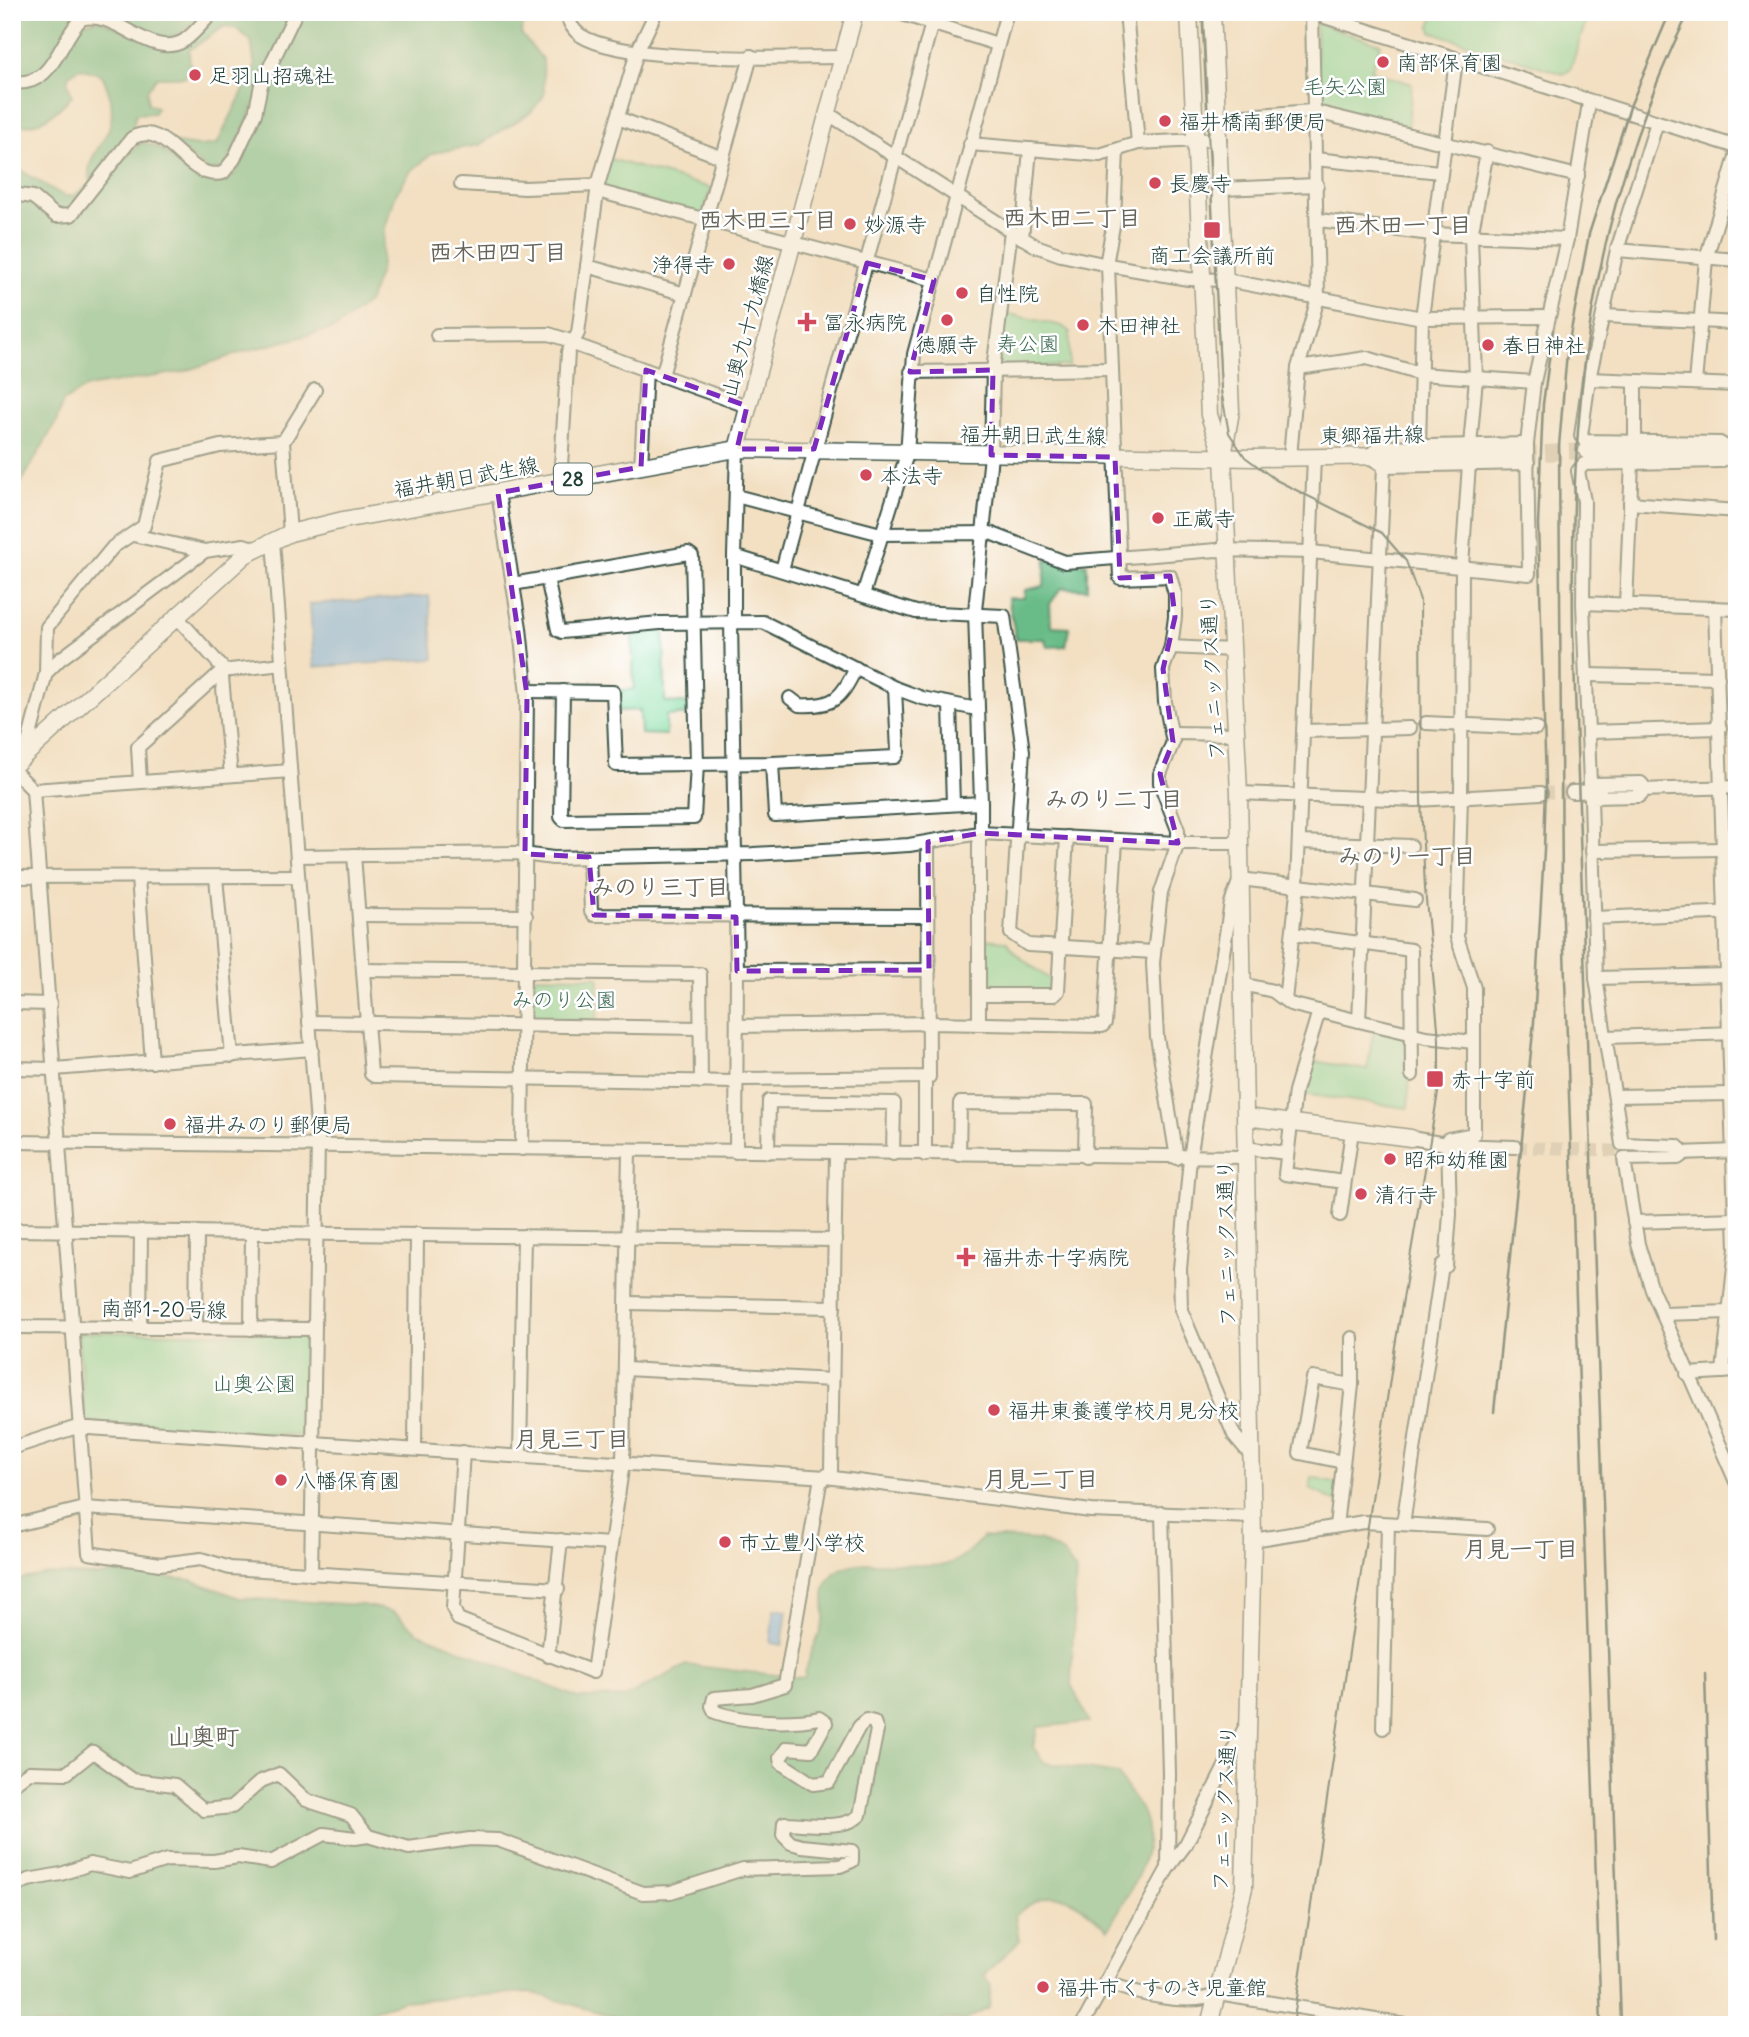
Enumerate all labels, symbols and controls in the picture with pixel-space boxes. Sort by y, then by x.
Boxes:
place label: 南部保育園 [1397,49,1502,76]
marker: 南部保育園 [1375,54,1391,70]
place label: 足羽山招魂社 [209,62,335,89]
marker: 足羽山招魂社 [187,67,203,83]
park label: 毛矢公園 [1303,73,1387,100]
place label: 福井橋南郵便局 [1179,108,1326,135]
marker: 福井橋南郵便局 [1157,113,1173,129]
place label: 長慶寺 [1169,170,1232,197]
marker: 長慶寺 [1147,175,1163,191]
district label: 西木田二丁目 [1003,203,1141,232]
district label: 西木田三丁目 [699,205,837,234]
district label: 西木田一丁目 [1334,210,1472,239]
place label: 妙源寺 [864,211,927,238]
marker: 妙源寺 [842,216,858,232]
marker: 商工会議所前 [1202,220,1222,240]
district label: 西木田四丁目 [429,237,567,266]
place label: 商工会議所前 [1149,242,1275,269]
place label: 浄得寺 [652,251,715,278]
street label: 山奥九十九橋線 [715,252,779,400]
marker: 浄得寺 [721,256,737,272]
place label: 自性院 [976,280,1039,307]
marker: 自性院 [954,285,970,301]
place label: 冨永病院 [823,309,907,336]
marker: 冨永病院 [797,312,817,332]
marker: 徳願寺 [939,312,955,328]
place label: 木田神社 [1097,312,1181,339]
marker: 木田神社 [1075,317,1091,333]
park label: 寿公園 [997,330,1060,357]
place label: 徳願寺 [916,331,979,358]
place label: 春日神社 [1502,332,1586,359]
marker: 春日神社 [1480,337,1496,353]
street label: 福井朝日武生線 [959,420,1107,450]
street label: 東郷福井線 [1319,421,1425,449]
street label: 福井朝日武生線 [391,451,541,503]
place label: 本法寺 [880,462,943,489]
road number: 28 [554,464,592,494]
marker: 本法寺 [858,467,874,483]
place label: 正蔵寺 [1172,505,1235,532]
marker: 正蔵寺 [1150,510,1166,526]
street label: フェニックス通り [1194,593,1230,761]
district label: みのり二丁目 [1045,784,1183,813]
district label: みのり一丁目 [1338,841,1476,870]
district label: みのり三丁目 [591,872,729,901]
park label: みのり公園 [512,986,617,1013]
place label: 赤十字前 [1451,1066,1535,1093]
marker: 赤十字前 [1425,1069,1445,1089]
place label: 福井みのり郵便局 [184,1111,352,1138]
marker: 福井みのり郵便局 [162,1116,178,1132]
place label: 昭和幼稚園 [1404,1146,1509,1173]
marker: 昭和幼稚園 [1382,1151,1398,1167]
street label: フェニックス通り [1211,1159,1241,1327]
place label: 清行寺 [1375,1181,1438,1208]
marker: 清行寺 [1353,1186,1369,1202]
place label: 福井赤十字病院 [982,1244,1129,1271]
marker: 福井赤十字病院 [956,1247,976,1267]
street label: 南部1-20号線 [101,1294,227,1324]
park label: 山奥公園 [212,1370,296,1397]
place label: 福井東養護学校月見分校 [1008,1397,1239,1424]
marker: 福井東養護学校月見分校 [986,1402,1002,1418]
district label: 月見三丁目 [515,1424,630,1453]
district label: 月見二丁目 [984,1464,1099,1493]
place label: 八幡保育園 [295,1467,400,1494]
marker: 八幡保育園 [273,1472,289,1488]
place label: 市立豊小学校 [739,1529,865,1556]
marker: 市立豊小学校 [717,1534,733,1550]
district label: 月見一丁目 [1464,1534,1579,1563]
district label: 山奥町 [167,1721,239,1751]
street label: フェニックス通り [1206,1724,1242,1892]
place label: 福井市くすのき児童館 [1057,1974,1267,2001]
marker: 福井市くすのき児童館 [1035,1979,1051,1995]

